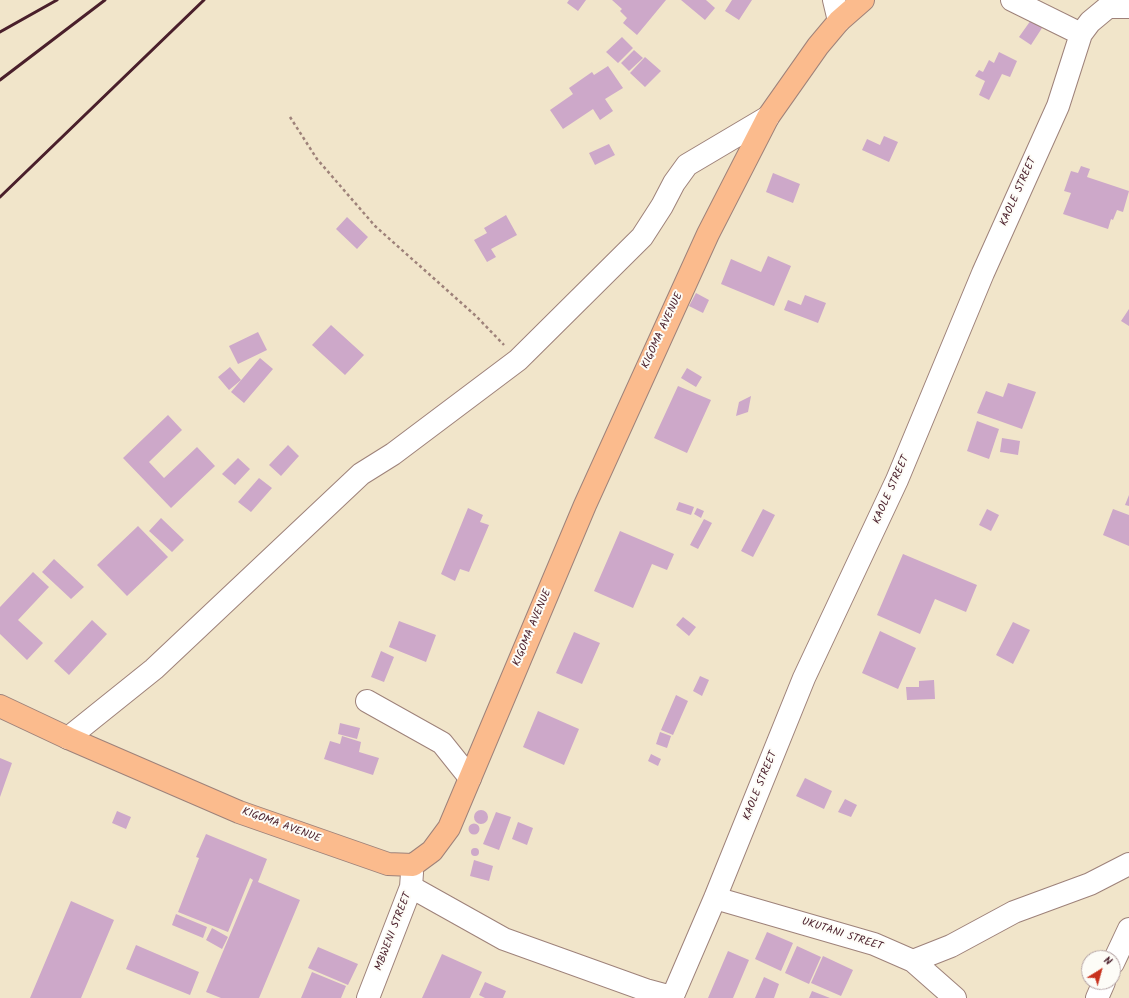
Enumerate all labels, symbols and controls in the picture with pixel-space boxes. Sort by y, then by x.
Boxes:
street label: KAOLE STREET [998,156,1040,228]
street label: KIGOMA AVENUE [640,291,686,371]
street label: KAOLE STREET [871,454,913,526]
street label: KIGOMA AVENUE [511,587,555,669]
street label: KAOLE STREET [741,749,781,823]
street label: KIGOMA AVENUE [240,806,322,846]
street label: MBWENI STREET [373,891,415,973]
street label: UKUTANI STREET [800,916,884,954]
north arrow [1081,950,1121,990]
text: N [1099,952,1116,970]

